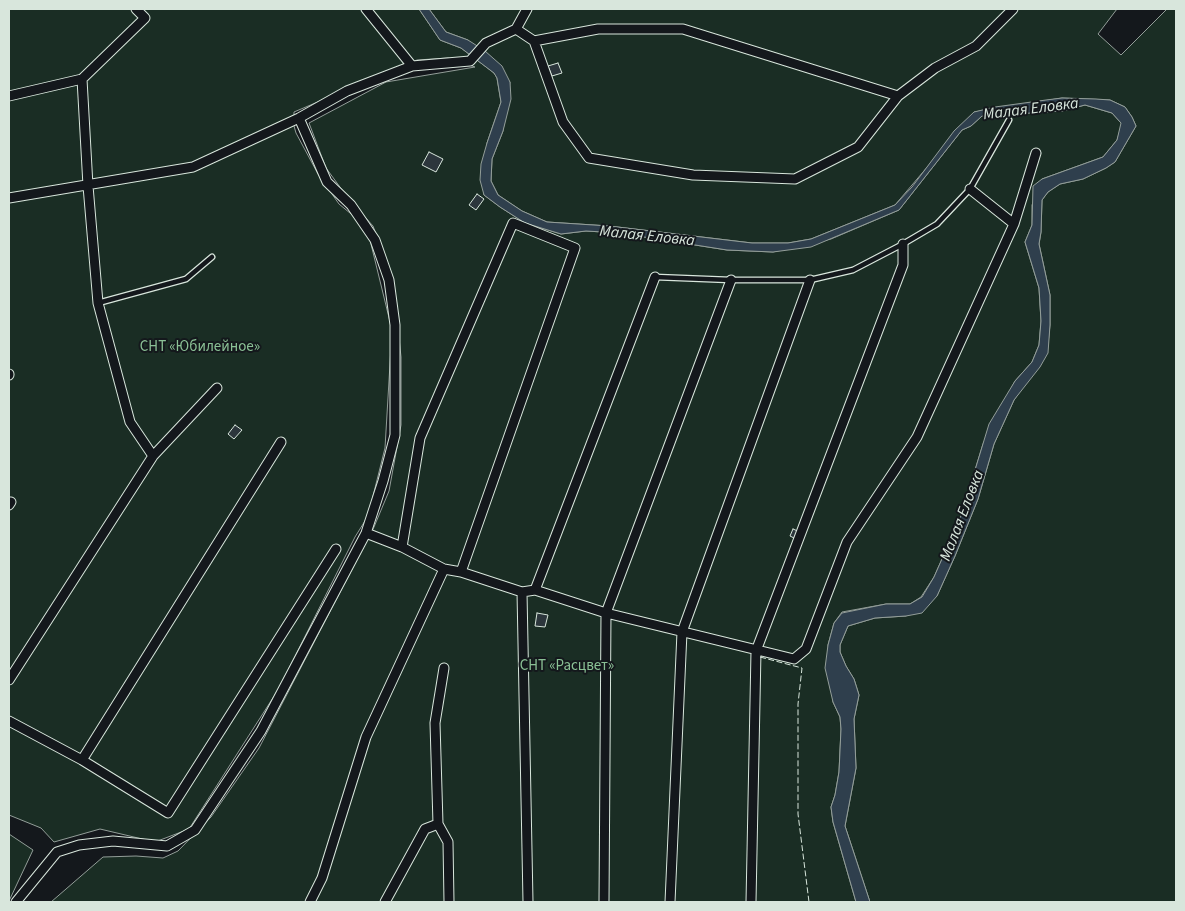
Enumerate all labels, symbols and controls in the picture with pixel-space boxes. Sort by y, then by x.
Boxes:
water label: Малая Еловка [982,95,1080,125]
water label: Малая Еловка [598,222,696,252]
park label: СНТ «Юбилейное» [140,339,260,357]
water label: Малая Еловка [937,468,989,564]
park label: СНТ «Расцвет» [520,658,614,676]

